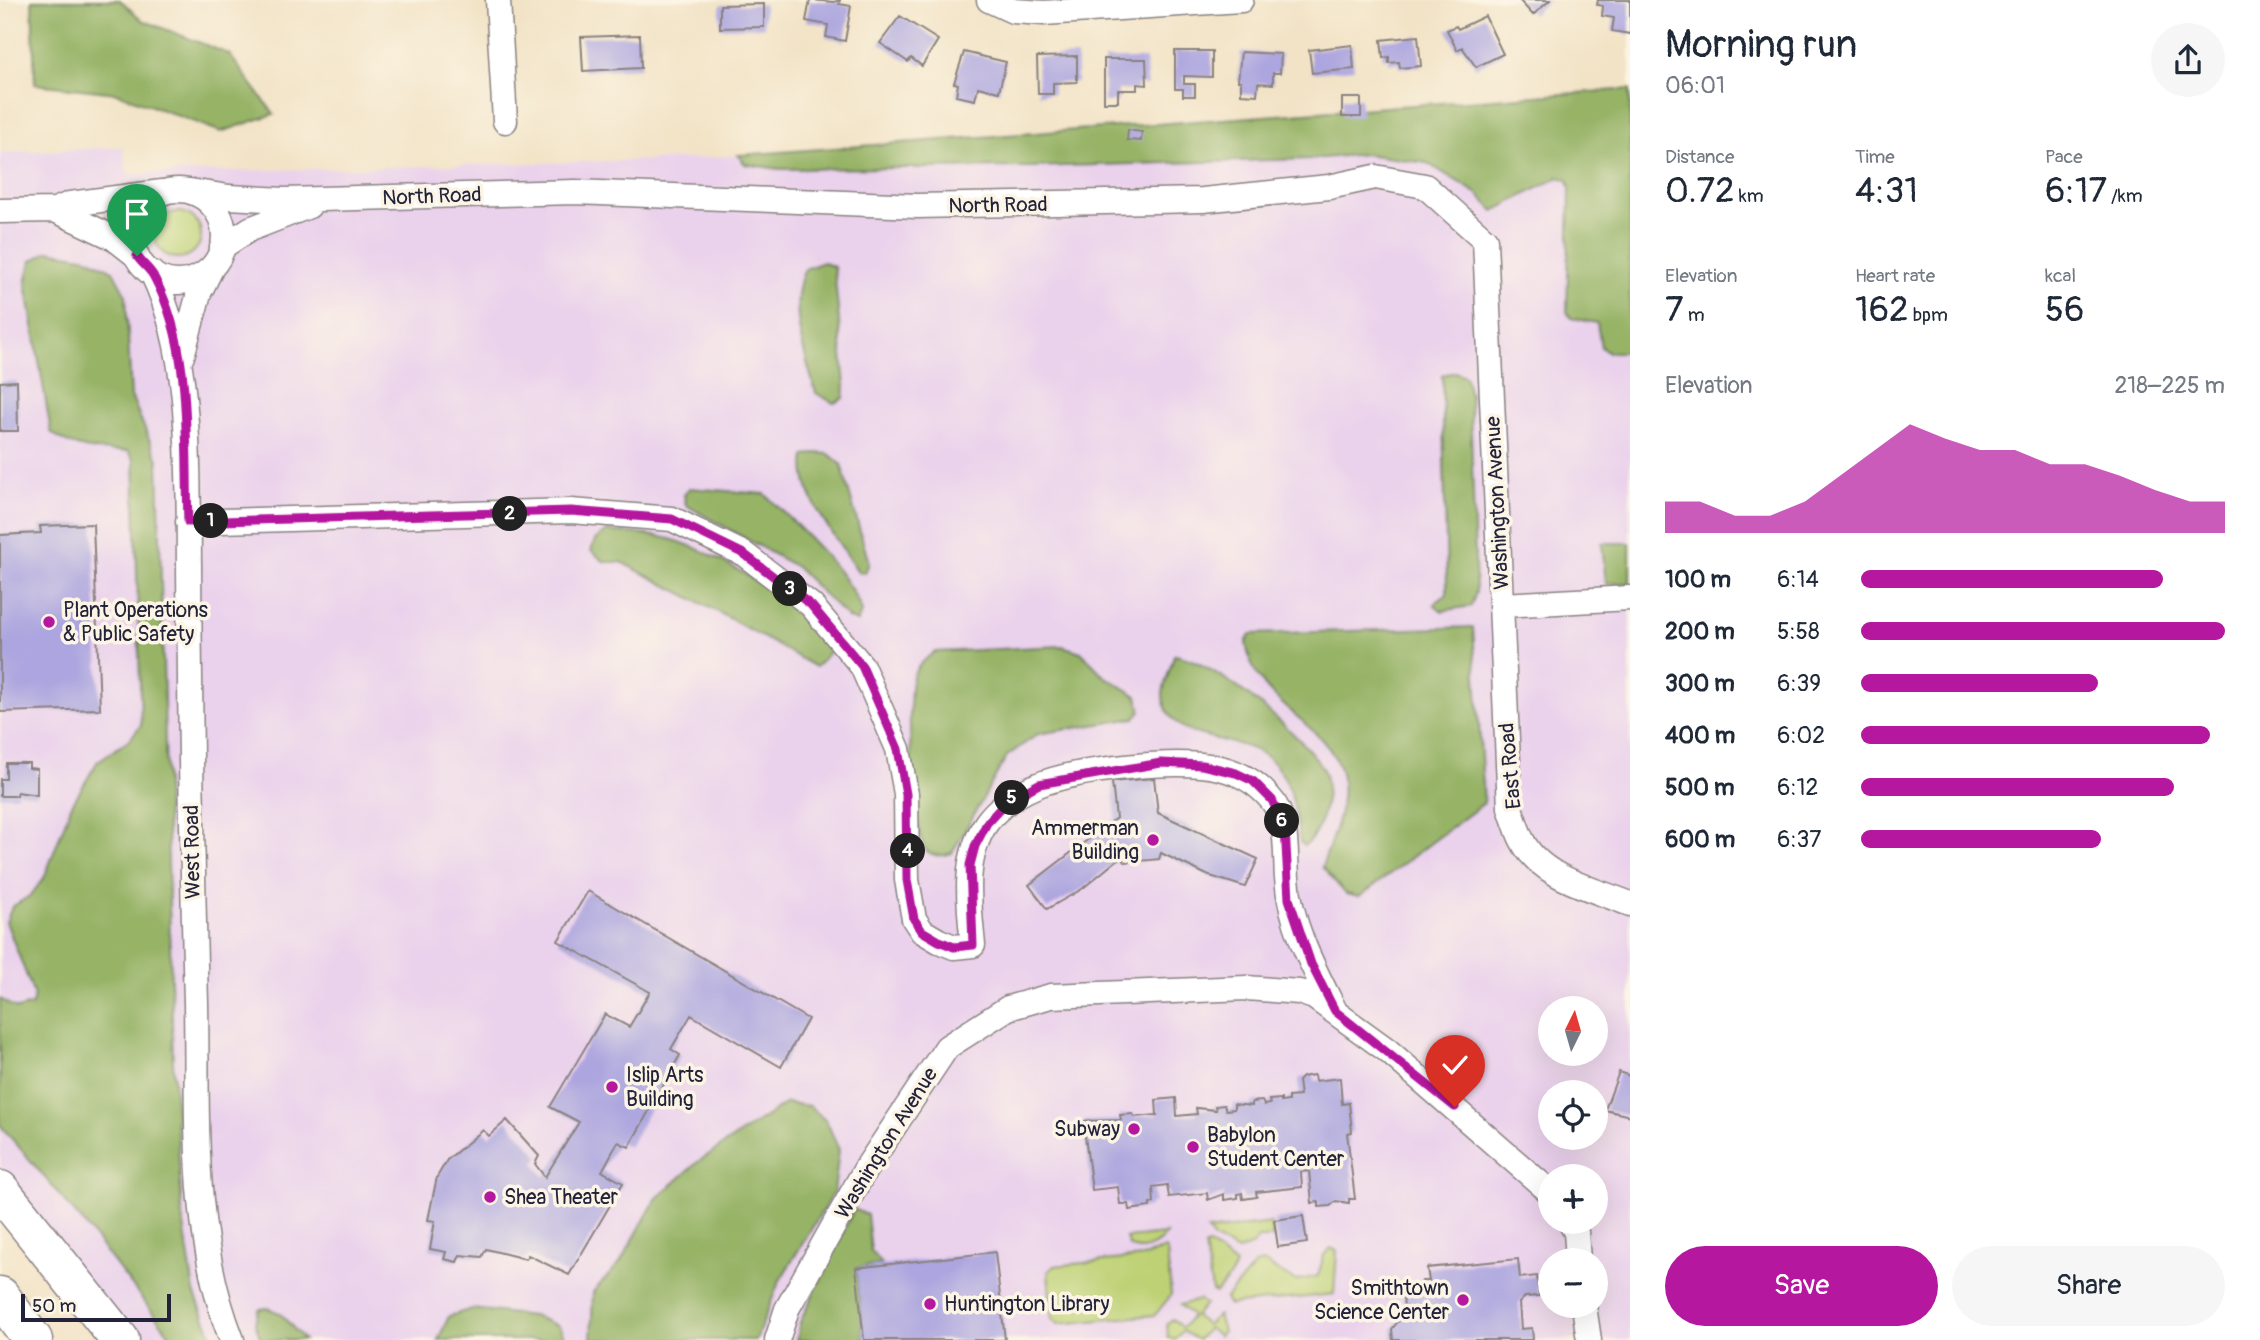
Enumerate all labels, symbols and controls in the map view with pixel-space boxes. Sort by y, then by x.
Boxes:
text: Morning run [1665,21,1857,69]
button: share [2151,23,2225,97]
text: 06:01 [1665,71,1725,100]
text: Distance [1665,145,1734,169]
text: Time [1855,145,1895,169]
text: Pace [2045,145,2083,169]
text: 0.72 [1665,169,1735,213]
text: 4:31 [1855,169,1918,213]
text: 6:17 [2045,169,2107,213]
street label: North Road [382,181,482,212]
pin [107,184,167,256]
text: km [1735,184,1764,208]
text: /km [2107,184,2143,208]
street label: North Road [948,191,1048,220]
icon: arrive [118,195,156,233]
text: Elevation [1665,264,1737,288]
text: Heart rate [1855,264,1935,288]
text: kcal [2045,264,2076,288]
text: 7 [1665,288,1684,332]
text: 162 [1855,288,1909,332]
text: 56 [2045,288,2084,332]
text: m [1684,303,1705,327]
text: bpm [1909,303,1948,327]
text: Elevation [1665,371,1753,400]
text: 218–225 m [2114,371,2225,400]
street label: Washington Avenue [1479,415,1516,590]
pin: 2 [492,496,528,532]
text: 2 [504,501,515,525]
pin: 1 [194,504,228,538]
text: 1 [207,508,214,532]
text: 100 m [1665,565,1731,594]
text: 6:14 [1777,565,1819,594]
pin: 3 [772,572,808,606]
text: 3 [784,576,795,600]
place label: Plant Operations & Public Safety [63,597,208,648]
marker: Plant Operations & Public Safety [41,614,57,630]
text: 200 m [1665,617,1735,646]
text: 5:58 [1777,617,1820,646]
text: 300 m [1665,669,1735,698]
text: 6:39 [1777,669,1821,698]
text: 400 m [1665,721,1735,750]
text: 6:02 [1777,721,1825,750]
street label: East Road [1493,722,1528,810]
text: 500 m [1665,773,1734,802]
text: 6:12 [1777,773,1818,802]
pin: 5 [995,780,1030,816]
text: 5 [1006,785,1017,809]
pin: 6 [1264,804,1300,838]
street label: West Road [178,805,207,899]
text: 6 [1276,808,1287,832]
place label: Ammerman Building [1031,815,1139,866]
text: 600 m [1665,825,1735,854]
text: 6:37 [1777,825,1822,854]
marker: Ammerman Building [1145,832,1161,848]
pin: 4 [890,834,926,868]
text: 4 [902,838,913,862]
north arrow [1538,996,1608,1066]
map controls [1538,996,1608,1318]
pin [1425,1035,1485,1107]
icon: check [1436,1046,1474,1084]
place label: Islip Arts Building [626,1062,704,1113]
street label: Washington Avenue [829,1062,944,1224]
marker: Islip Arts Building [604,1079,620,1095]
button: locate [1538,1080,1608,1150]
place label: Subway [1054,1116,1120,1143]
marker: Subway [1126,1121,1142,1137]
place label: Babylon Student Center [1207,1122,1345,1173]
marker: Babylon Student Center [1185,1139,1201,1155]
button: + [1538,1164,1608,1234]
place label: Shea Theater [504,1184,619,1211]
marker: Shea Theater [482,1189,498,1205]
button: Save [1665,1246,1938,1326]
button: Share [1952,1246,2225,1326]
button: − [1538,1248,1608,1318]
place label: Smithtown Science Center [1314,1275,1449,1326]
scale bar [21,1291,172,1323]
place label: Huntington Library [944,1291,1110,1318]
marker: Smithtown Science Center [1455,1292,1471,1308]
text: 50 m [32,1294,76,1318]
marker: Huntington Library [922,1296,938,1312]

